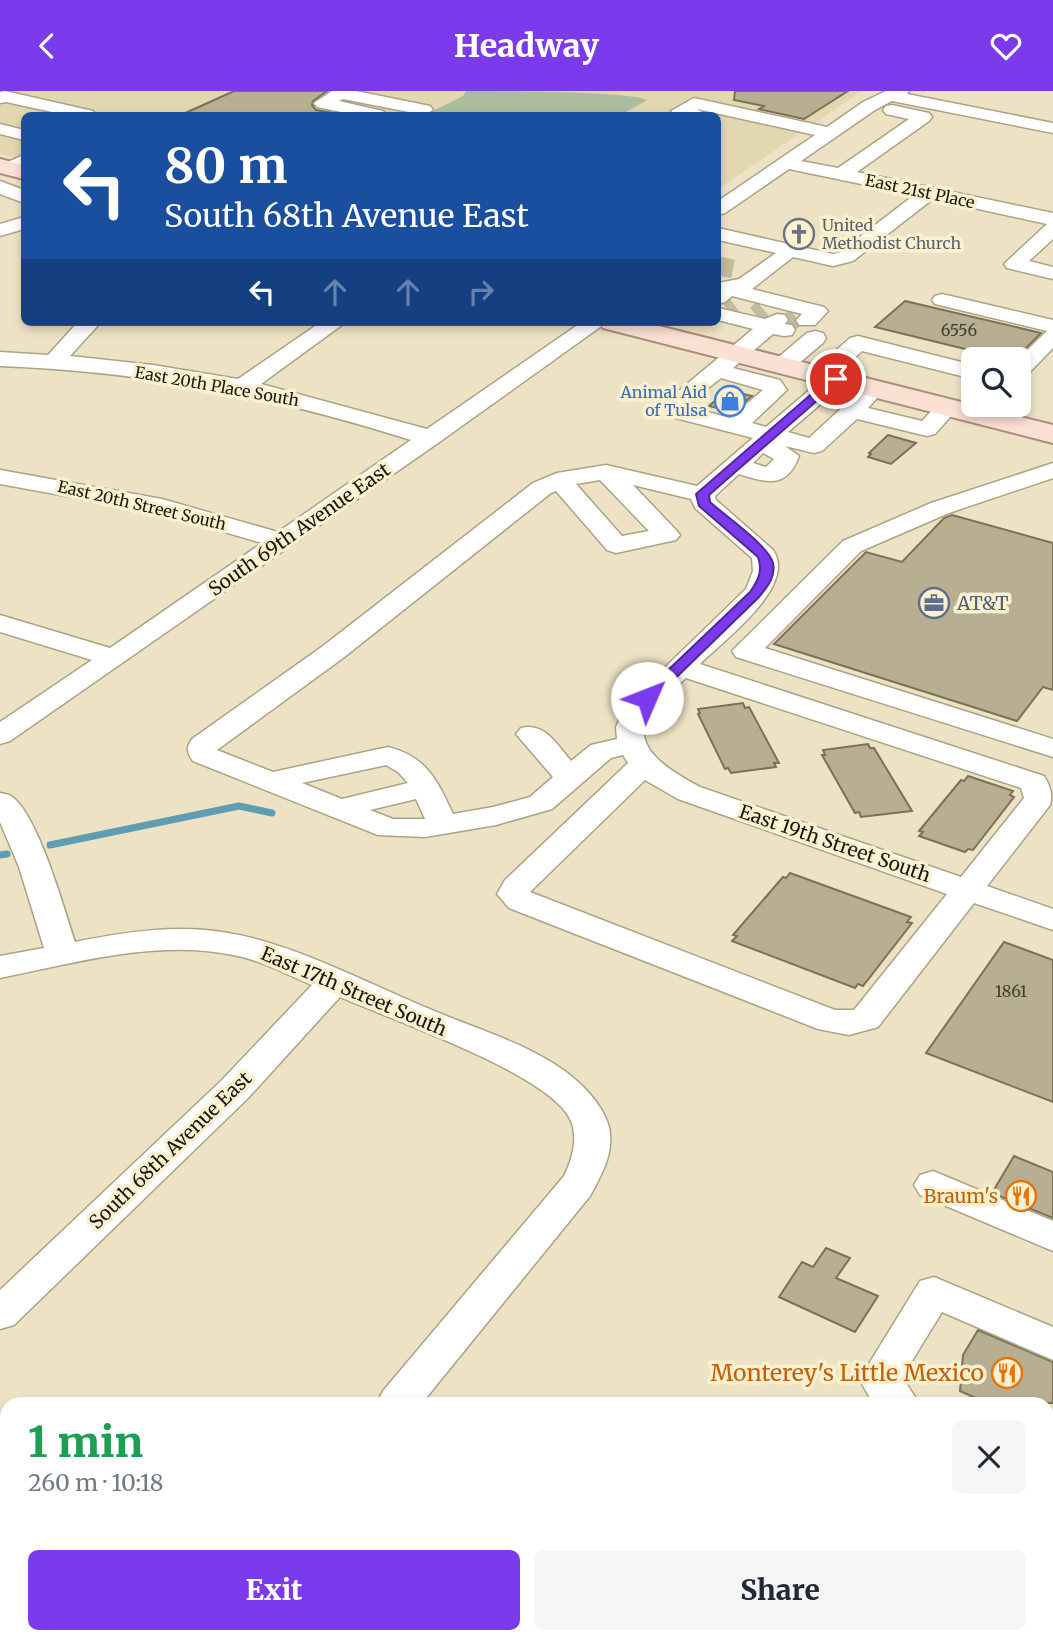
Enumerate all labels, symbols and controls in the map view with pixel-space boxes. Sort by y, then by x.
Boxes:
text: Headway [454,26,599,66]
icon: back [28,27,66,65]
icon: heart [987,27,1025,65]
text: 80 m [164,135,287,196]
icon: left [49,140,140,231]
street label: East 21st Place [864,170,976,212]
text: South 68th Avenue East [164,196,529,236]
place label: United Methodist Church [822,215,961,253]
church icon: United Methodist Church [782,217,816,251]
icon: left [243,273,281,311]
icon: ahead [316,273,354,311]
icon: ahead [389,273,427,311]
icon: right [462,273,500,311]
house number: 6556 [941,320,977,340]
map controls [961,347,1031,417]
button: search [961,347,1031,417]
pin [806,349,866,409]
icon: arrive [817,360,855,398]
street label: East 20th Place South [133,362,301,410]
place label: Animal Aid of Tulsa [620,382,707,420]
shop icon: Animal Aid of Tulsa [713,384,747,418]
street label: South 69th Avenue East [203,457,395,601]
street label: East 20th Street South [56,476,229,534]
office icon: AT&T [917,586,951,620]
place label: AT&T [956,591,1009,615]
position arrow [610,661,684,735]
street label: East 19th Street South [736,799,934,887]
street label: East 17th Street South [257,941,451,1041]
house number: 1861 [995,981,1027,1001]
street label: South 68th Avenue East [84,1066,257,1234]
restaurant icon: Braum's [1004,1179,1038,1213]
place label: Braum's [924,1184,998,1208]
restaurant icon: Monterey's Little Mexico [990,1356,1024,1390]
place label: Monterey's Little Mexico [711,1358,984,1387]
text: 1 min [28,1416,143,1468]
button: close [952,1420,1026,1494]
text: 260 m · 10:18 [28,1468,164,1497]
button: Exit [28,1550,520,1630]
button: Share [534,1550,1026,1630]

